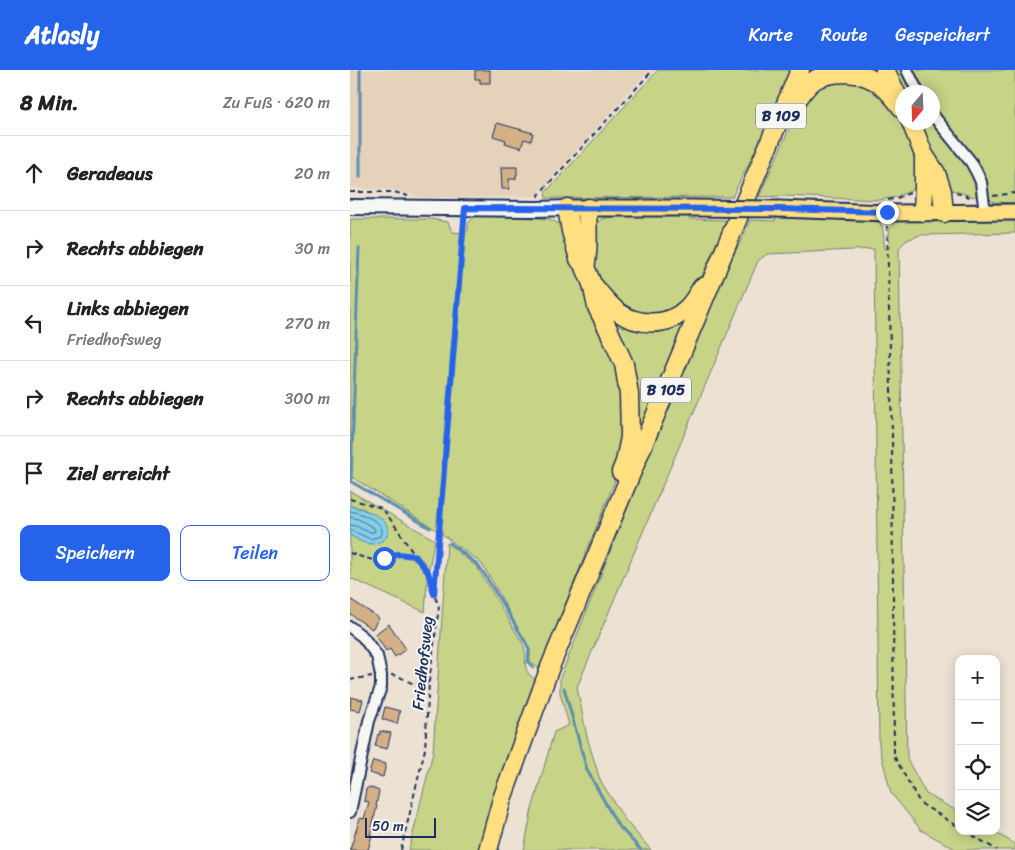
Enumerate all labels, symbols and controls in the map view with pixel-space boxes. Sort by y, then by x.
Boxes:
text: Atlasly [25,14,99,56]
text: Karte [748,19,793,51]
text: Route [821,19,867,51]
text: Gespeichert [895,19,990,51]
text: 8 Min. [20,84,79,122]
north arrow [895,85,940,130]
text: Zu Fuß · 620 m [223,88,330,117]
road number: B 109 [756,104,806,128]
text: Geradeaus [67,157,153,190]
icon: ahead [20,159,48,187]
text: 20 m [294,159,330,188]
route end [876,201,899,224]
text: Rechts abbiegen [67,232,204,265]
icon: right [20,234,48,262]
text: 30 m [295,234,330,263]
text: Links abbiegen [67,292,189,325]
icon: left [20,309,48,337]
text: 270 m [285,309,330,338]
text: Friedhofsweg [67,325,161,354]
road number: B 105 [641,378,691,402]
text: Rechts abbiegen [67,382,204,415]
icon: right [20,384,48,412]
text: 300 m [285,384,330,413]
text: Ziel erreicht [67,457,170,490]
icon: arrive [20,459,48,487]
button: Speichern [20,525,170,581]
button: Teilen [180,525,330,581]
route start [373,547,396,570]
street label: Friedhofsweg [403,615,442,712]
map controls [955,655,1000,835]
button: + [955,655,1000,700]
button: − [955,700,1000,745]
button: locate [955,745,1000,790]
button: layers [955,790,1000,835]
text: 50 m [372,814,404,839]
scale bar [365,815,436,838]

